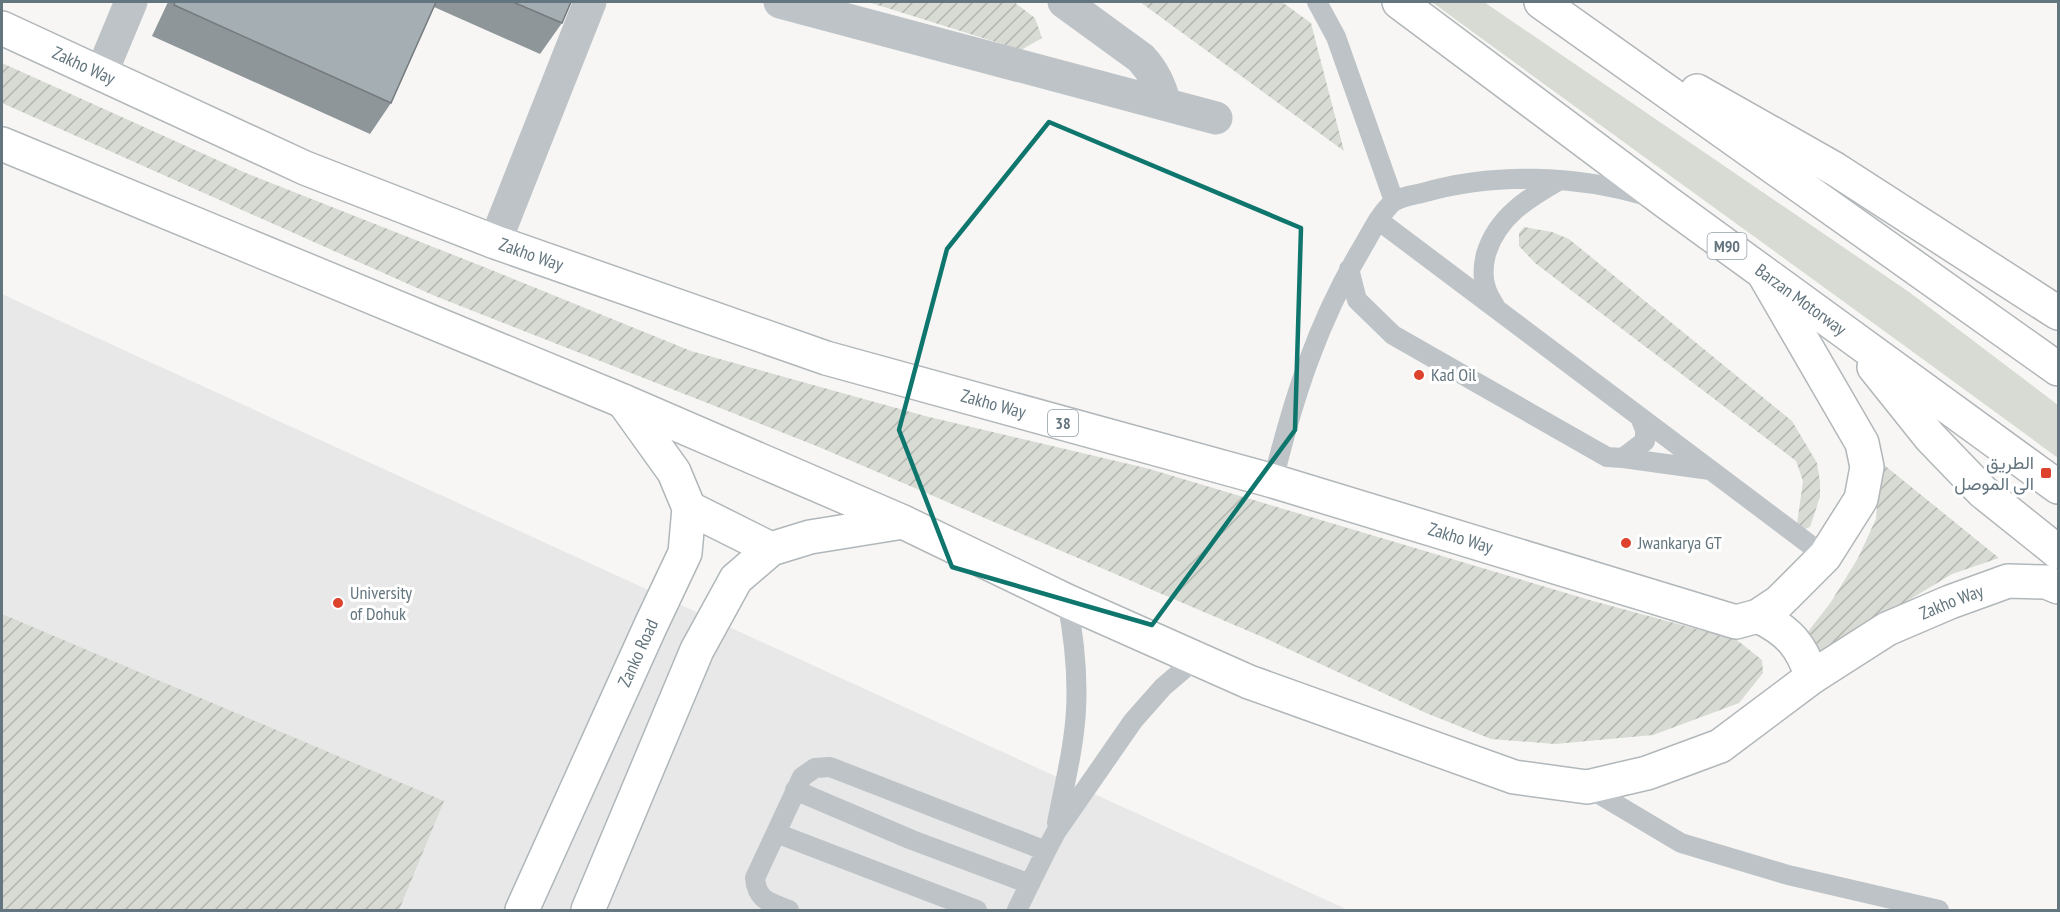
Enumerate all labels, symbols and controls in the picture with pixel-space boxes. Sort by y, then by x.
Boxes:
street label: Zakho Way [49,41,119,90]
street label: Zakho Way [496,232,567,276]
road number: M90 [1708,233,1746,259]
street label: Barzan Motorway [1751,258,1851,340]
place label: Kad Oil [1431,363,1477,386]
marker: Kad Oil [1412,368,1426,382]
street label: Zakho Way [958,384,1029,424]
road number: 38 [1048,410,1078,436]
place label: الطريق الى الموصل [1954,451,2034,495]
marker: الطريق الى الموصل [2039,466,2053,480]
street label: Zakho Way [1425,517,1496,558]
place label: Jwankarya GT [1637,531,1722,554]
marker: Jwankarya GT [1619,536,1633,550]
street label: Zakho Way [1916,579,1987,625]
place label: University of Dohuk [350,581,412,625]
marker: University of Dohuk [331,596,345,610]
street label: Zanko Road [612,615,663,690]

